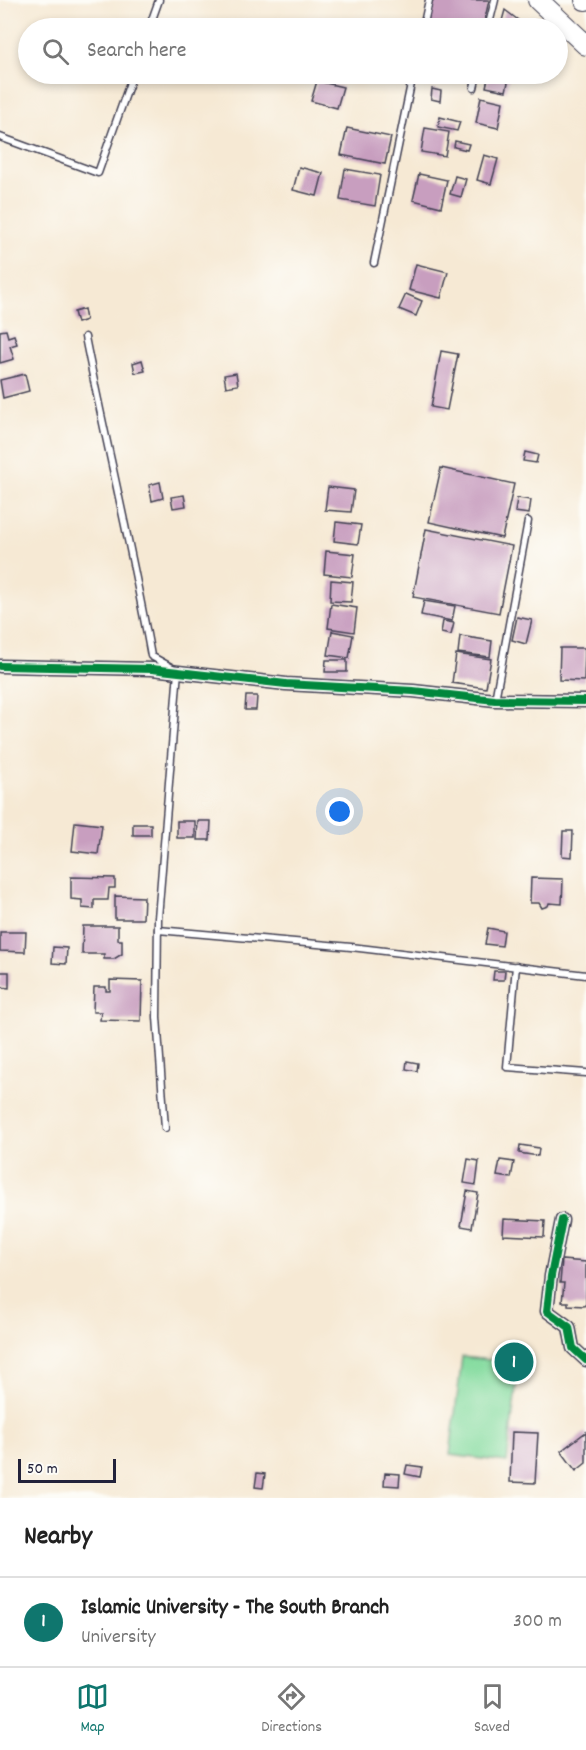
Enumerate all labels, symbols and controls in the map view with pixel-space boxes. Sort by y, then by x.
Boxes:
search box [18,18,568,84]
icon: search [39,35,72,68]
text: Search here [87,36,186,67]
your location [325,797,354,826]
pin: 1 [494,1340,534,1384]
scale bar [18,1456,116,1484]
text: 50 m [27,1458,58,1481]
text: Nearby [24,1519,92,1556]
text: Islamic University - The South Branch [81,1593,389,1624]
text: 1 [41,1608,46,1636]
text: 300 m [513,1608,562,1636]
text: University [81,1624,156,1652]
tab: Map [76,1680,109,1739]
tab: Directions [261,1680,322,1739]
tab: Saved [474,1680,510,1739]

